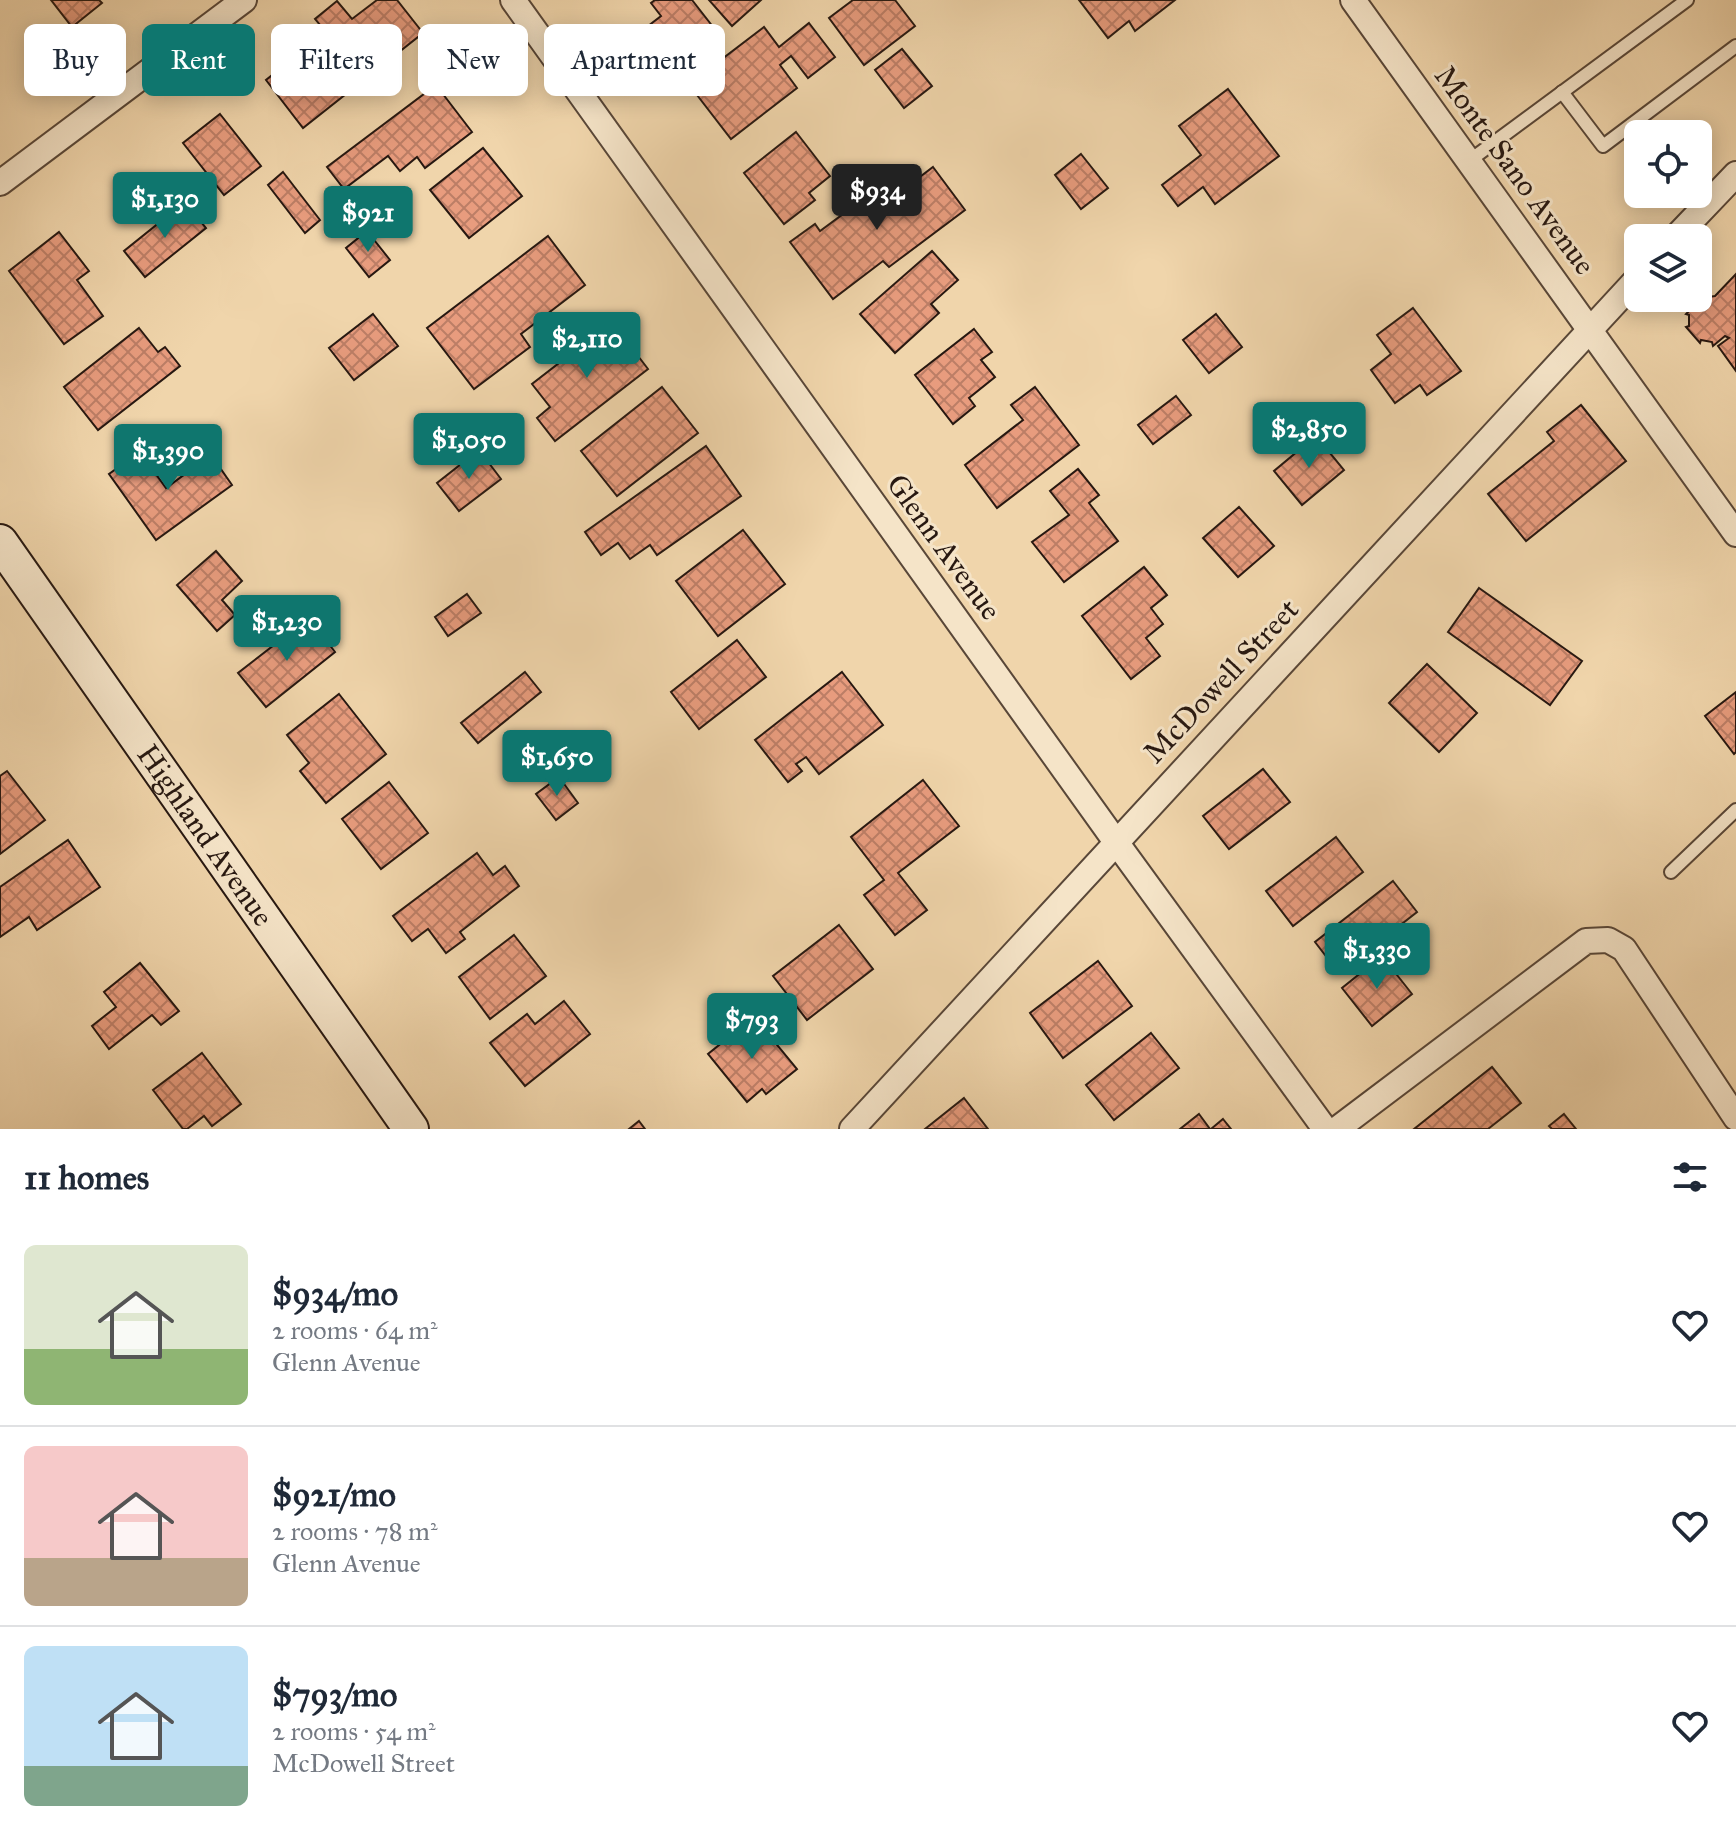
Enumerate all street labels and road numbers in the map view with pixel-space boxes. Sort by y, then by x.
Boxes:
street label: Monte Sano Avenue [1427,58,1603,282]
street label: Glenn Avenue [879,467,1009,627]
street label: McDowell Street [1136,591,1306,770]
street label: Highland Avenue [129,737,281,933]

